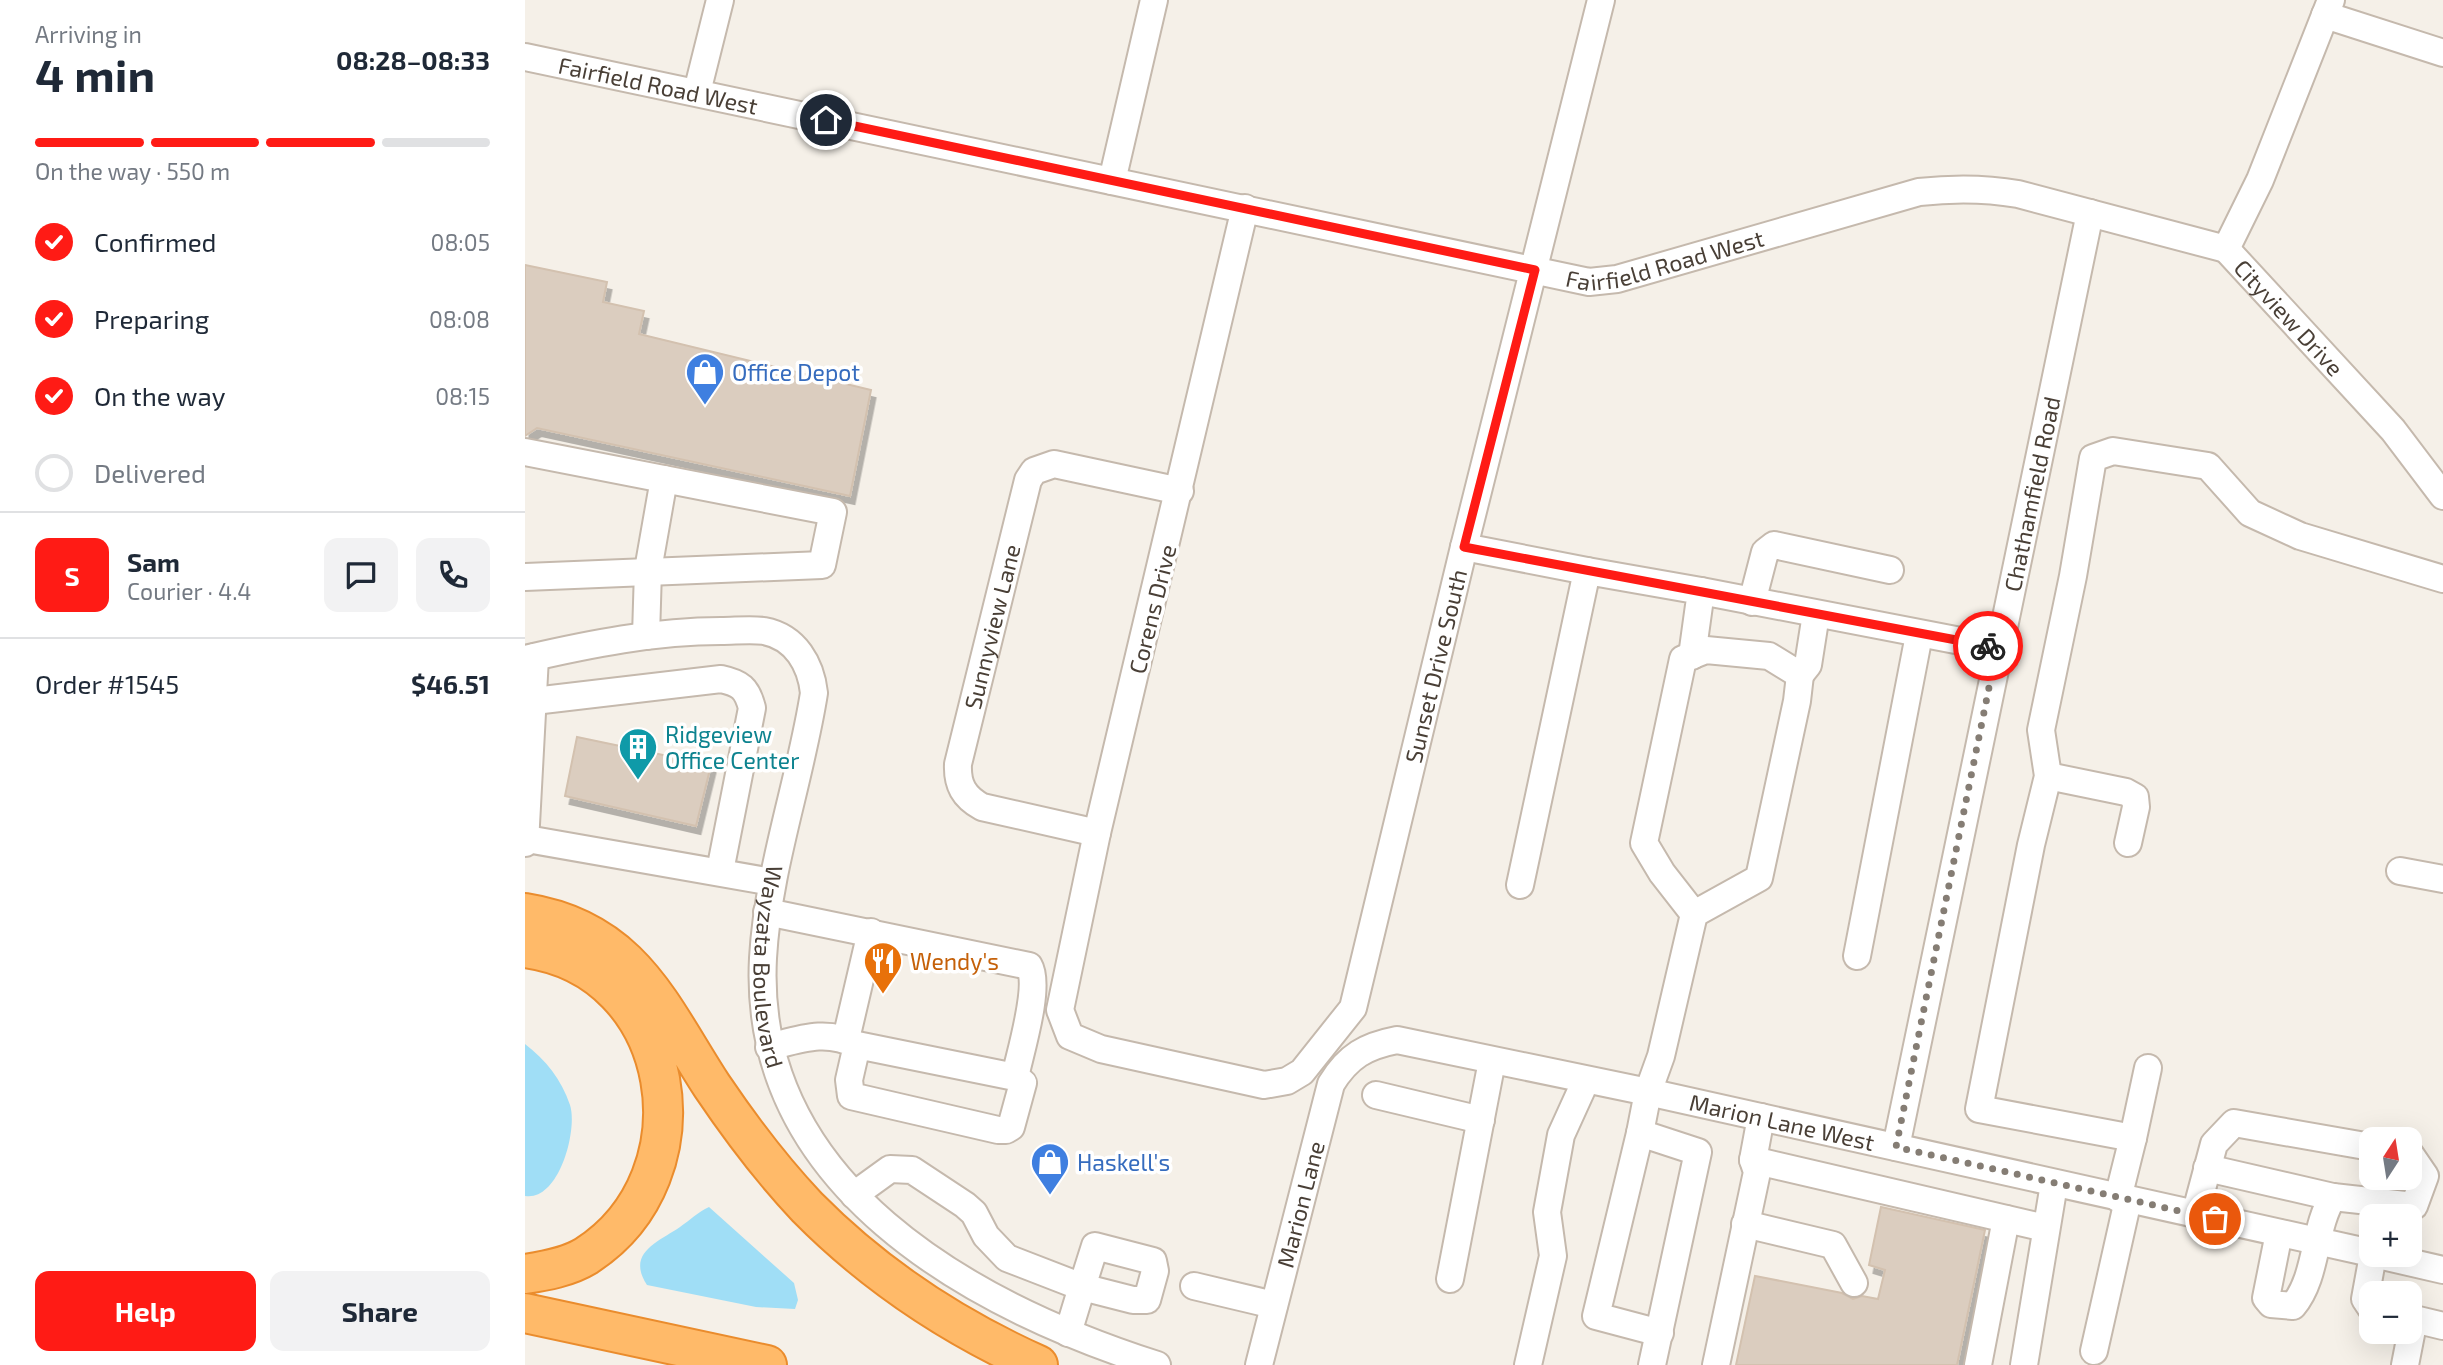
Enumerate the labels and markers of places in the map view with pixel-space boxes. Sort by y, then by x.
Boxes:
pin [796,90,856,150]
shop icon: Office Depot [684,351,726,406]
place label: Office Depot [732,358,860,386]
place label: Ridgeview Office Center [665,720,799,774]
building icon: Ridgeview Office Center [617,726,659,781]
restaurant icon: Wendy's [862,940,904,995]
place label: Wendy's [910,947,999,975]
shop icon: Haskell's [1029,1141,1071,1196]
place label: Haskell's [1077,1148,1170,1176]
pin [2185,1189,2245,1249]

